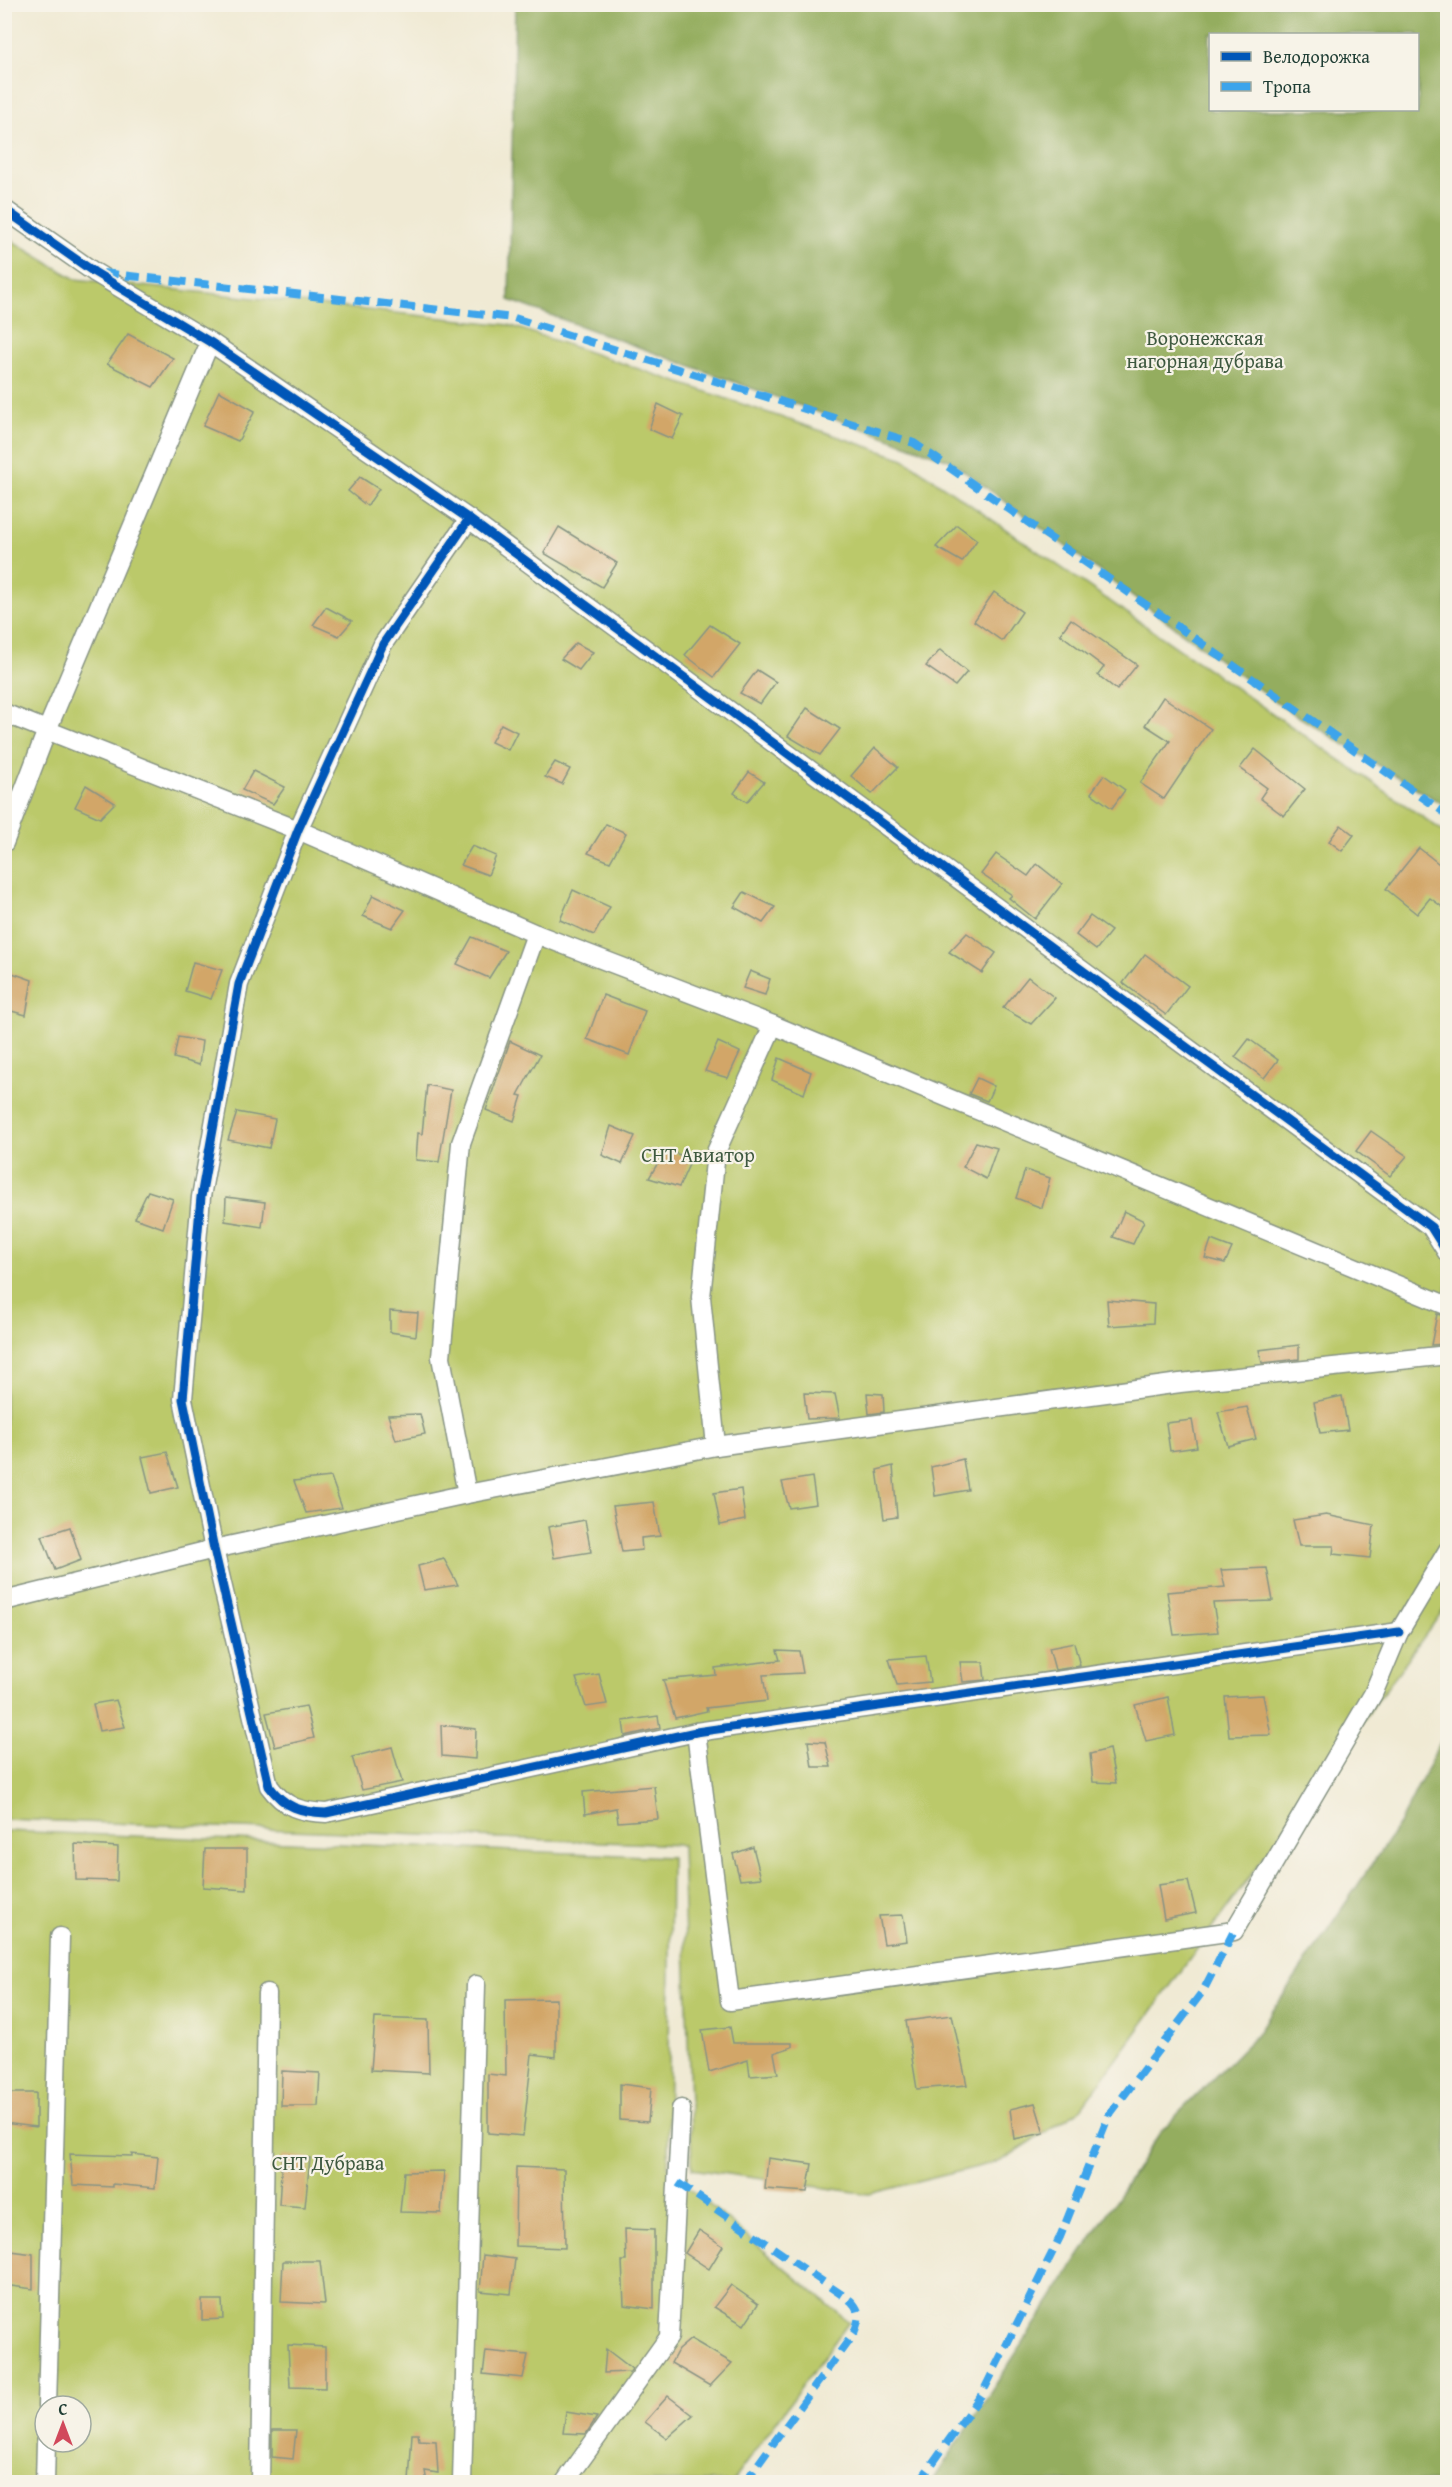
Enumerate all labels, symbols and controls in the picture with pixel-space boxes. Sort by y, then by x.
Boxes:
legend [1209,33,1419,111]
text: Велодорожка [1263,43,1370,70]
text: Тропа [1263,73,1311,100]
park label: Воронежская нагорная дубрава [1126,323,1284,375]
park label: СНТ Авиатор [641,1140,755,1169]
park label: СНТ Дубрава [272,2148,385,2177]
north arrow [33,2394,93,2454]
text: С [58,2397,68,2421]

